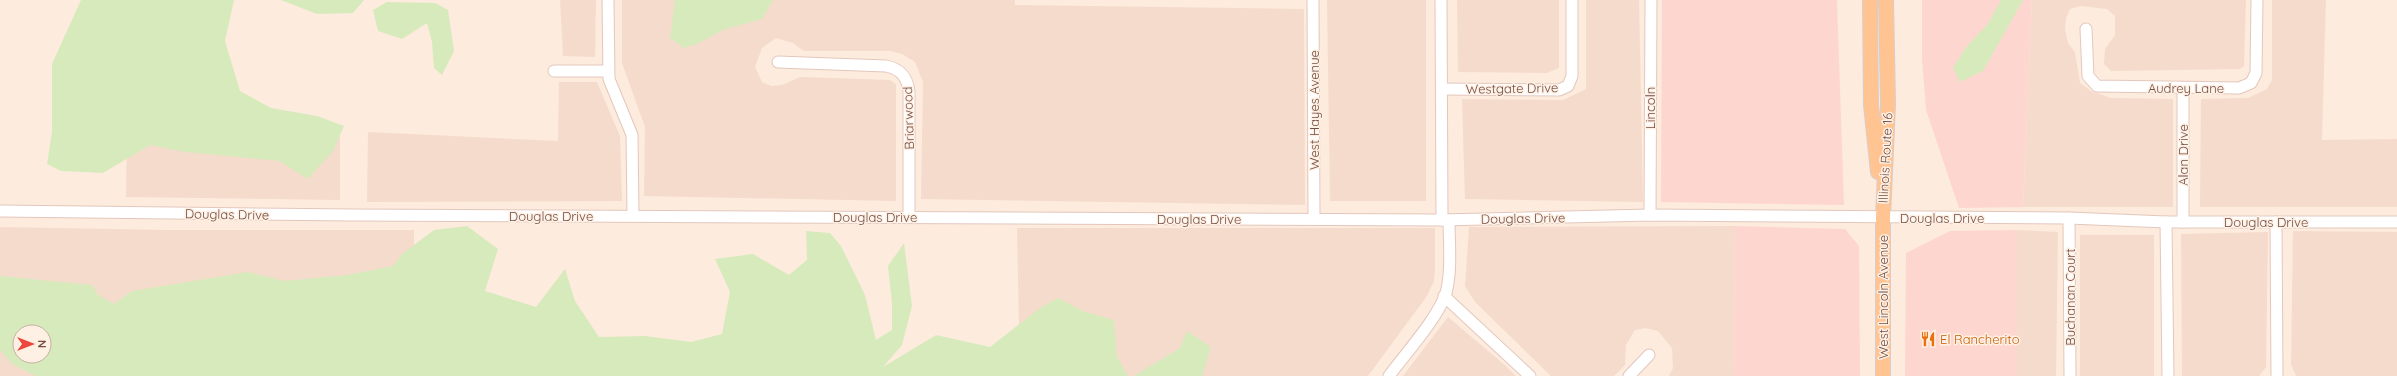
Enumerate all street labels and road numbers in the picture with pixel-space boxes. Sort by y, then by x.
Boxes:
street label: West Hayes Avenue [1306,50,1322,170]
street label: Westgate Drive [1466,79,1558,97]
street label: Audrey Lane [2148,80,2224,96]
street label: Briarwood [899,86,917,150]
street label: Lincoln [1642,87,1658,129]
street label: Illinois Route 16 [1875,112,1895,204]
street label: Alan Drive [2175,124,2191,186]
street label: Douglas Drive [185,205,269,223]
street label: Douglas Drive [509,208,593,224]
street label: Douglas Drive [833,209,917,225]
street label: Douglas Drive [1481,209,1565,227]
street label: Douglas Drive [1900,210,1984,226]
street label: Douglas Drive [1157,211,1241,227]
street label: Douglas Drive [2224,214,2308,230]
street label: West Lincoln Avenue [1875,235,1891,359]
street label: Buchanan Court [2062,248,2078,346]

